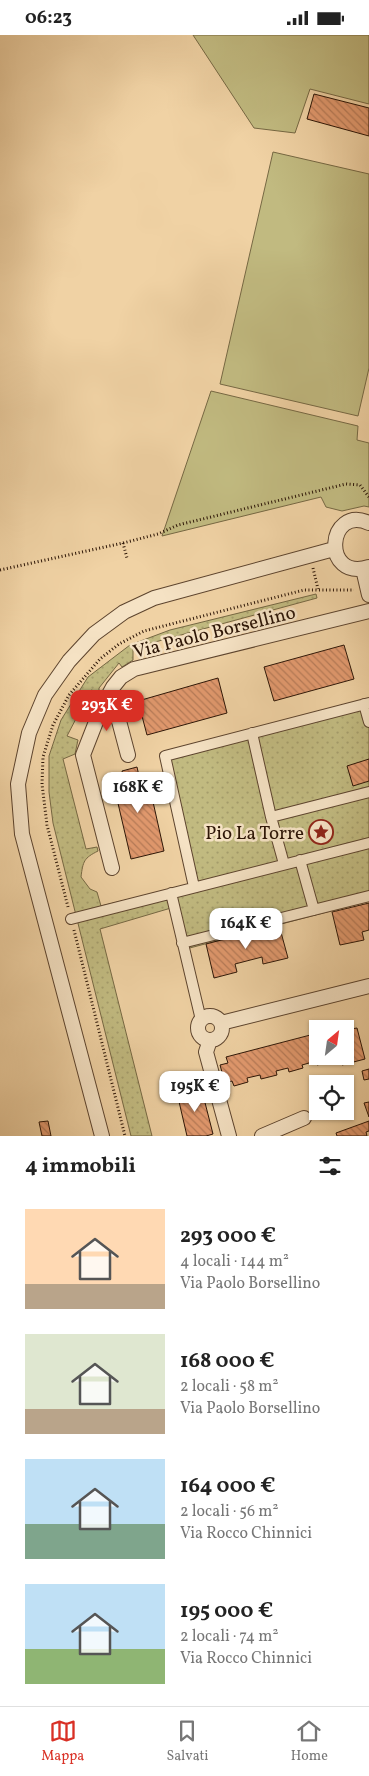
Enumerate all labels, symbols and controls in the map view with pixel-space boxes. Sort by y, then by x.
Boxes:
text: 06:23 [25,5,72,31]
street label: Via Paolo Borsellino [130,600,298,666]
pin: 293K € [66,689,148,732]
text: 293K € [81,695,133,717]
pin: 168K € [97,771,179,814]
text: 168K € [113,777,163,799]
place icon: Pio La Torre [308,819,334,845]
place label: Pio La Torre [205,821,304,847]
pin: 164K € [205,907,287,950]
text: 164K € [220,913,272,935]
north arrow [309,1020,354,1065]
map controls [309,1020,354,1120]
pin: 195K € [154,1071,236,1113]
button: locate [309,1075,354,1120]
text: 195K € [170,1076,220,1098]
text: 4 immobili [25,1152,136,1181]
icon: filters [316,1152,344,1180]
text: 293 000 € [180,1222,276,1251]
icon: home [65,1229,125,1289]
text: 4 locali · 144 m² [180,1251,289,1273]
text: Via Paolo Borsellino [180,1273,320,1295]
text: 168 000 € [180,1347,275,1376]
icon: home [65,1354,125,1414]
text: 2 locali · 58 m² [180,1376,278,1398]
text: Via Paolo Borsellino [180,1398,320,1420]
text: 164 000 € [180,1472,275,1501]
icon: home [65,1479,125,1539]
text: 2 locali · 56 m² [180,1501,278,1523]
text: Via Rocco Chinnici [180,1523,312,1545]
text: 195 000 € [180,1597,273,1626]
icon: home [65,1604,125,1664]
text: 2 locali · 74 m² [180,1626,278,1648]
text: Via Rocco Chinnici [180,1648,312,1670]
tab: Mappa [41,1717,84,1766]
tab: Salvati [166,1717,209,1766]
tab: Home [291,1717,328,1766]

